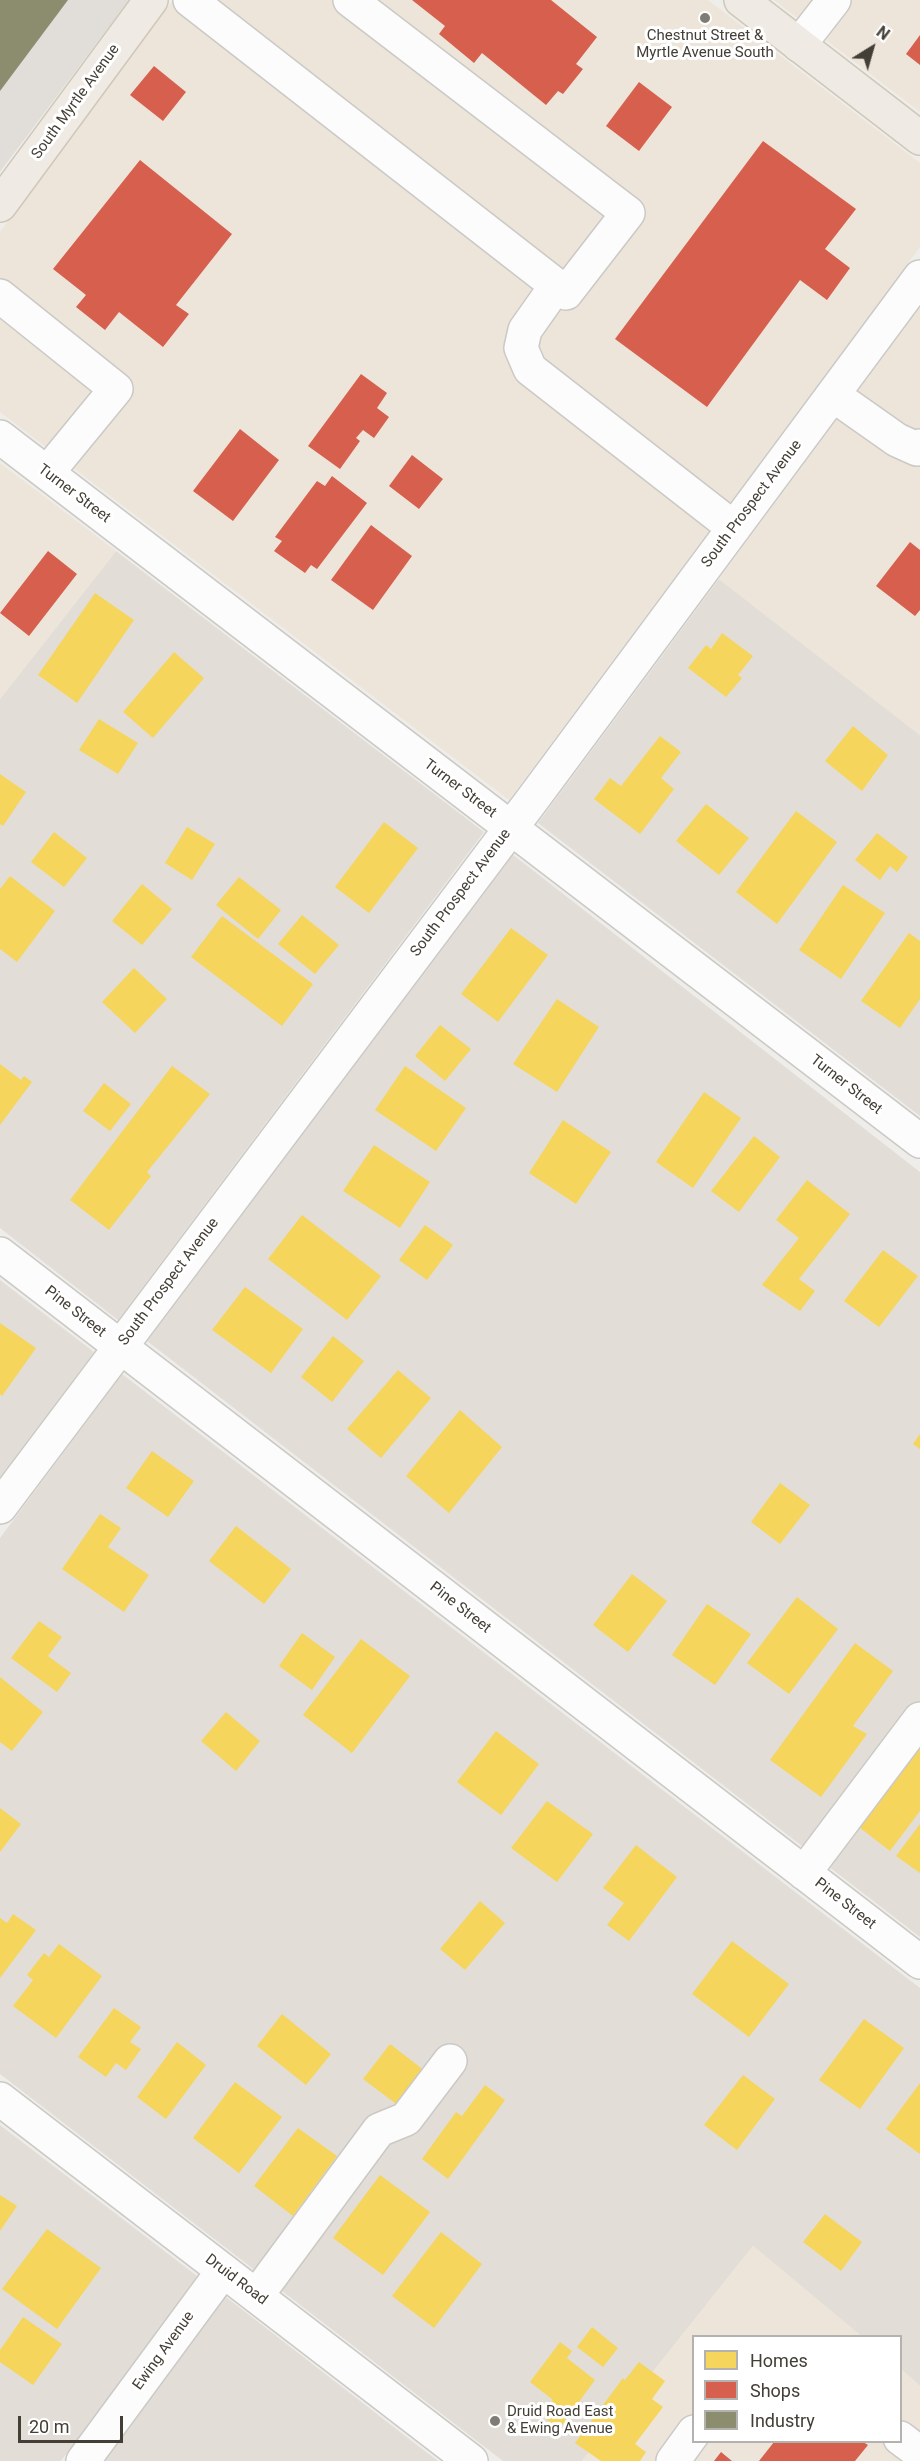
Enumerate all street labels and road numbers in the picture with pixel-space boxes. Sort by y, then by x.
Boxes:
street label: South Myrtle Avenue [28,41,124,163]
street label: South Prospect Avenue [698,437,806,571]
street label: Turner Street [34,461,114,527]
street label: Turner Street [420,756,500,822]
street label: South Prospect Avenue [407,826,515,960]
street label: Turner Street [806,1051,886,1119]
street label: South Prospect Avenue [115,1215,223,1349]
street label: Pine Street [41,1283,109,1341]
street label: Pine Street [426,1579,494,1637]
street label: Pine Street [811,1875,879,1933]
street label: Druid Road [201,2251,271,2309]
street label: Ewing Avenue [129,2308,199,2394]

